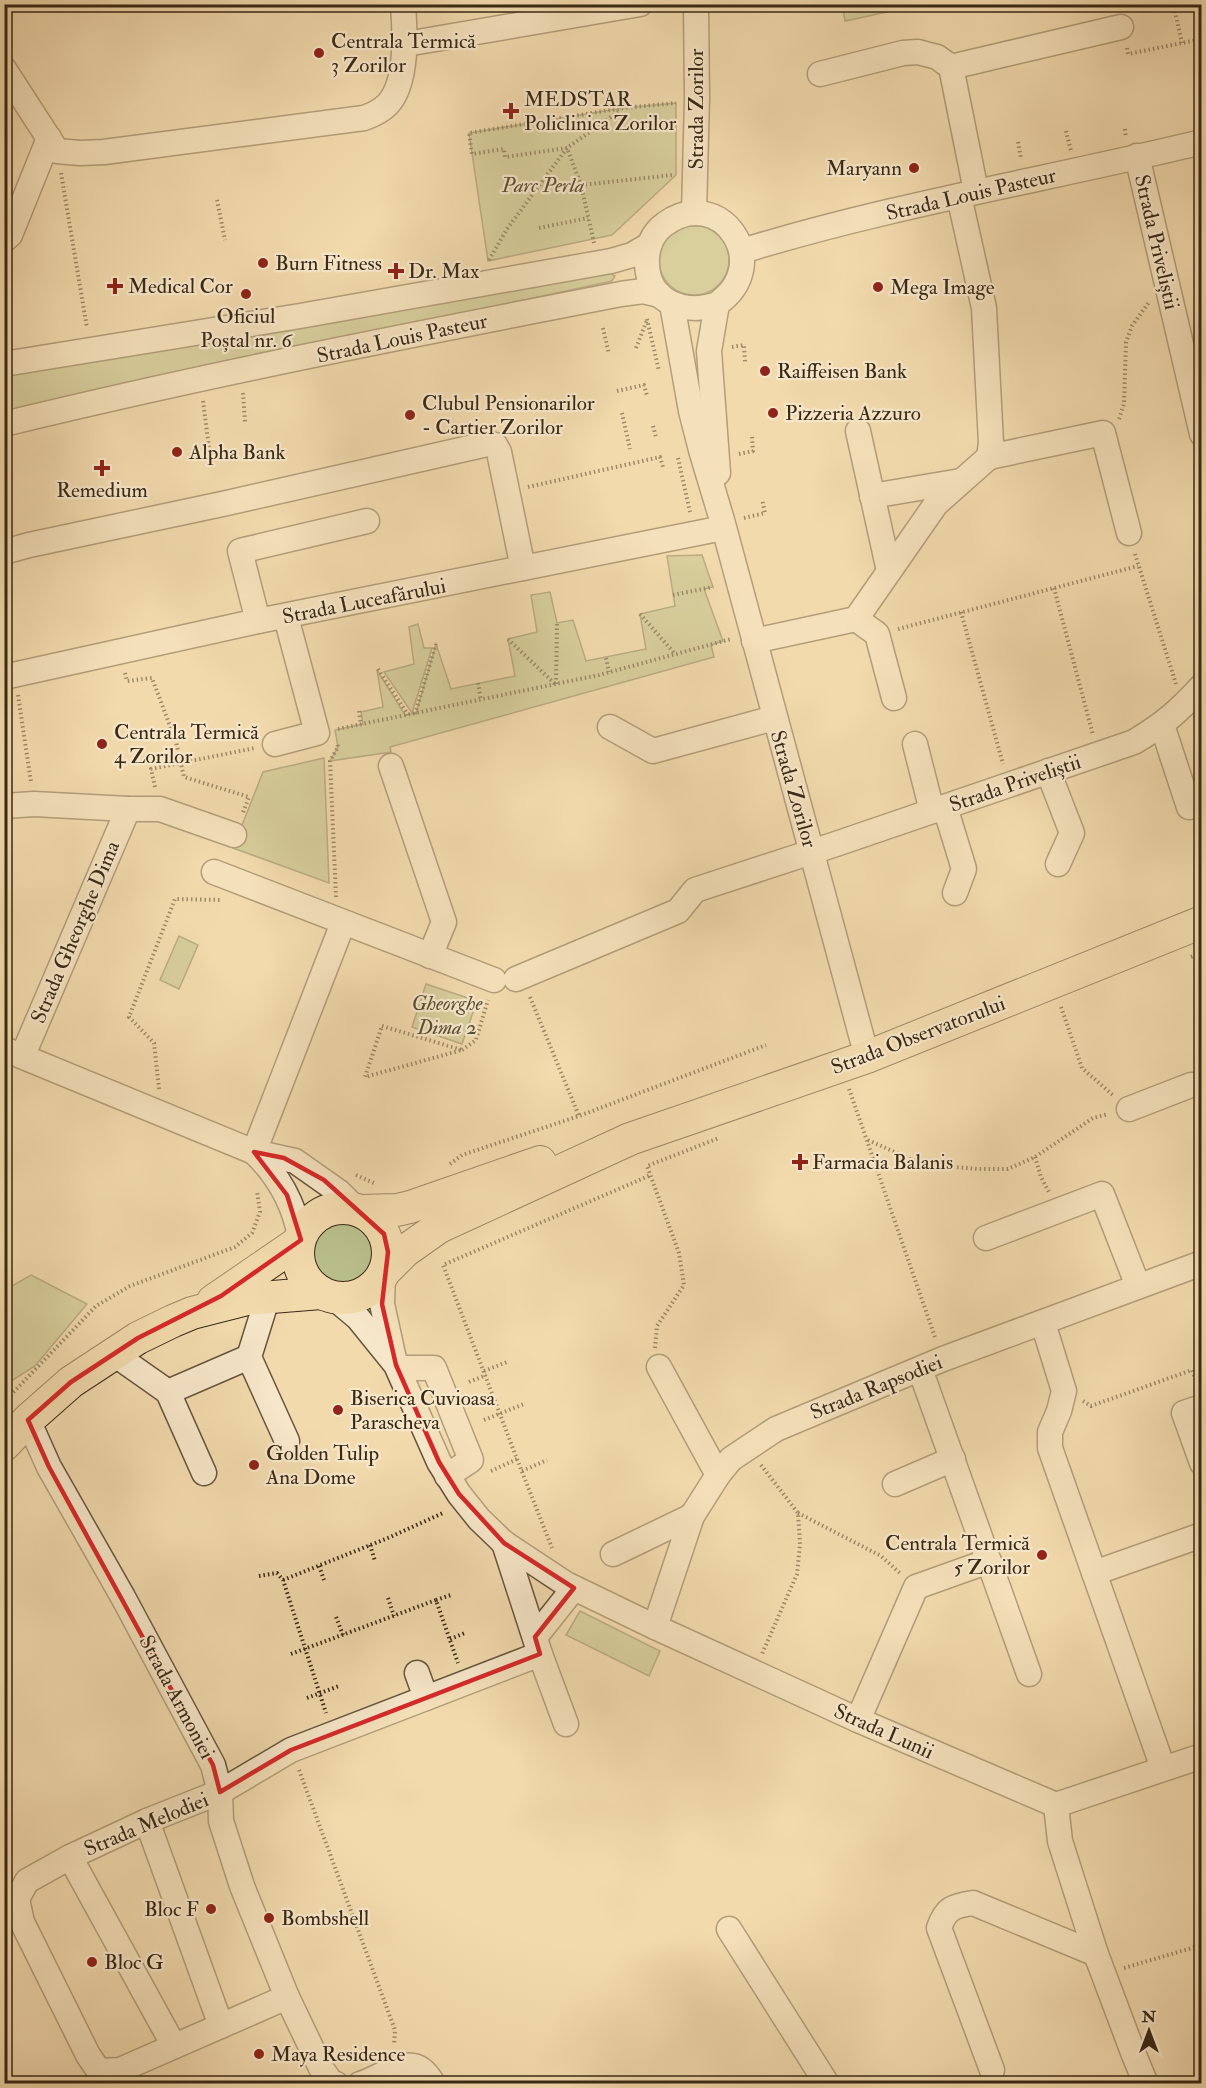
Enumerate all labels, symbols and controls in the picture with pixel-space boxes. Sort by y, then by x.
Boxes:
place label: Centrala Termică 3 Zorilor [331,28,476,79]
marker: Centrala Termică 3 Zorilor [312,46,326,60]
street label: Strada Zorilor [683,48,710,169]
place label: MEDSTAR Policlinica Zorilor [524,86,677,137]
marker: MEDSTAR Policlinica Zorilor [502,102,520,120]
place label: Maryann [826,155,902,182]
marker: Maryann [907,161,921,175]
street label: Strada Louis Pasteur [883,162,1059,227]
park label: Parc Perla [500,172,585,199]
street label: Strada Priveliștii [1128,172,1185,313]
place label: Burn Fitness [275,250,382,277]
marker: Burn Fitness [256,256,270,270]
place label: Dr. Max [408,258,480,285]
marker: Dr. Max [389,264,403,278]
place label: Medical Cor [128,273,233,300]
place label: Mega Image [890,274,995,301]
marker: Medical Cor [106,277,124,295]
marker: Mega Image [871,280,885,294]
marker: Oficiul Poștal nr. 6 [239,287,253,301]
place label: Oficiul Poștal nr. 6 [200,303,293,354]
street label: Strada Louis Pasteur [314,307,490,370]
place label: Raiffeisen Bank [777,358,907,385]
marker: Raiffeisen Bank [758,364,772,378]
place label: Clubul Pensionarilor - Cartier Zorilor [422,390,595,441]
place label: Pizzeria Azzuro [785,400,921,427]
marker: Pizzeria Azzuro [766,406,780,420]
marker: Clubul Pensionarilor - Cartier Zorilor [403,408,417,422]
place label: Alpha Bank [188,439,286,466]
marker: Alpha Bank [170,445,184,459]
marker: Remedium [95,461,109,475]
place label: Remedium [56,477,148,504]
street label: Strada Luceafărului [280,572,449,631]
place label: Centrala Termică 4 Zorilor [114,719,259,770]
street label: Strada Zorilor [764,727,823,851]
marker: Centrala Termică 4 Zorilor [95,737,109,751]
street label: Strada Priveliștii [946,748,1085,819]
street label: Strada Gheorghe Dima [25,836,126,1028]
park label: Gheorghe Dima 2 [411,990,484,1041]
street label: Strada Observatorului [827,990,1010,1081]
place label: Farmacia Balanis [812,1149,953,1176]
marker: Farmacia Balanis [793,1155,807,1169]
street label: Strada Rapsodiei [806,1349,947,1426]
place label: Biserica Cuvioasa Parascheva [350,1385,496,1436]
marker: Biserica Cuvioasa Parascheva [331,1403,345,1417]
place label: Golden Tulip Ana Dome [265,1440,379,1491]
marker: Golden Tulip Ana Dome [247,1458,261,1472]
place label: Centrala Termică 5 Zorilor [885,1530,1030,1581]
marker: Centrala Termică 5 Zorilor [1035,1548,1049,1562]
street label: Strada Armoniei [133,1631,221,1764]
street label: Strada Lunii [830,1697,938,1766]
street label: Strada Melodiei [80,1786,213,1863]
place label: Bloc F [144,1896,199,1923]
marker: Bloc F [204,1902,218,1916]
place label: Bombshell [281,1905,370,1932]
marker: Bombshell [262,1911,276,1925]
place label: Bloc G [104,1949,164,1976]
marker: Bloc G [85,1955,99,1969]
north arrow [1119,2001,1179,2061]
text: N [1141,2007,1157,2027]
place label: Maya Residence [271,2041,406,2068]
marker: Maya Residence [252,2047,266,2061]

